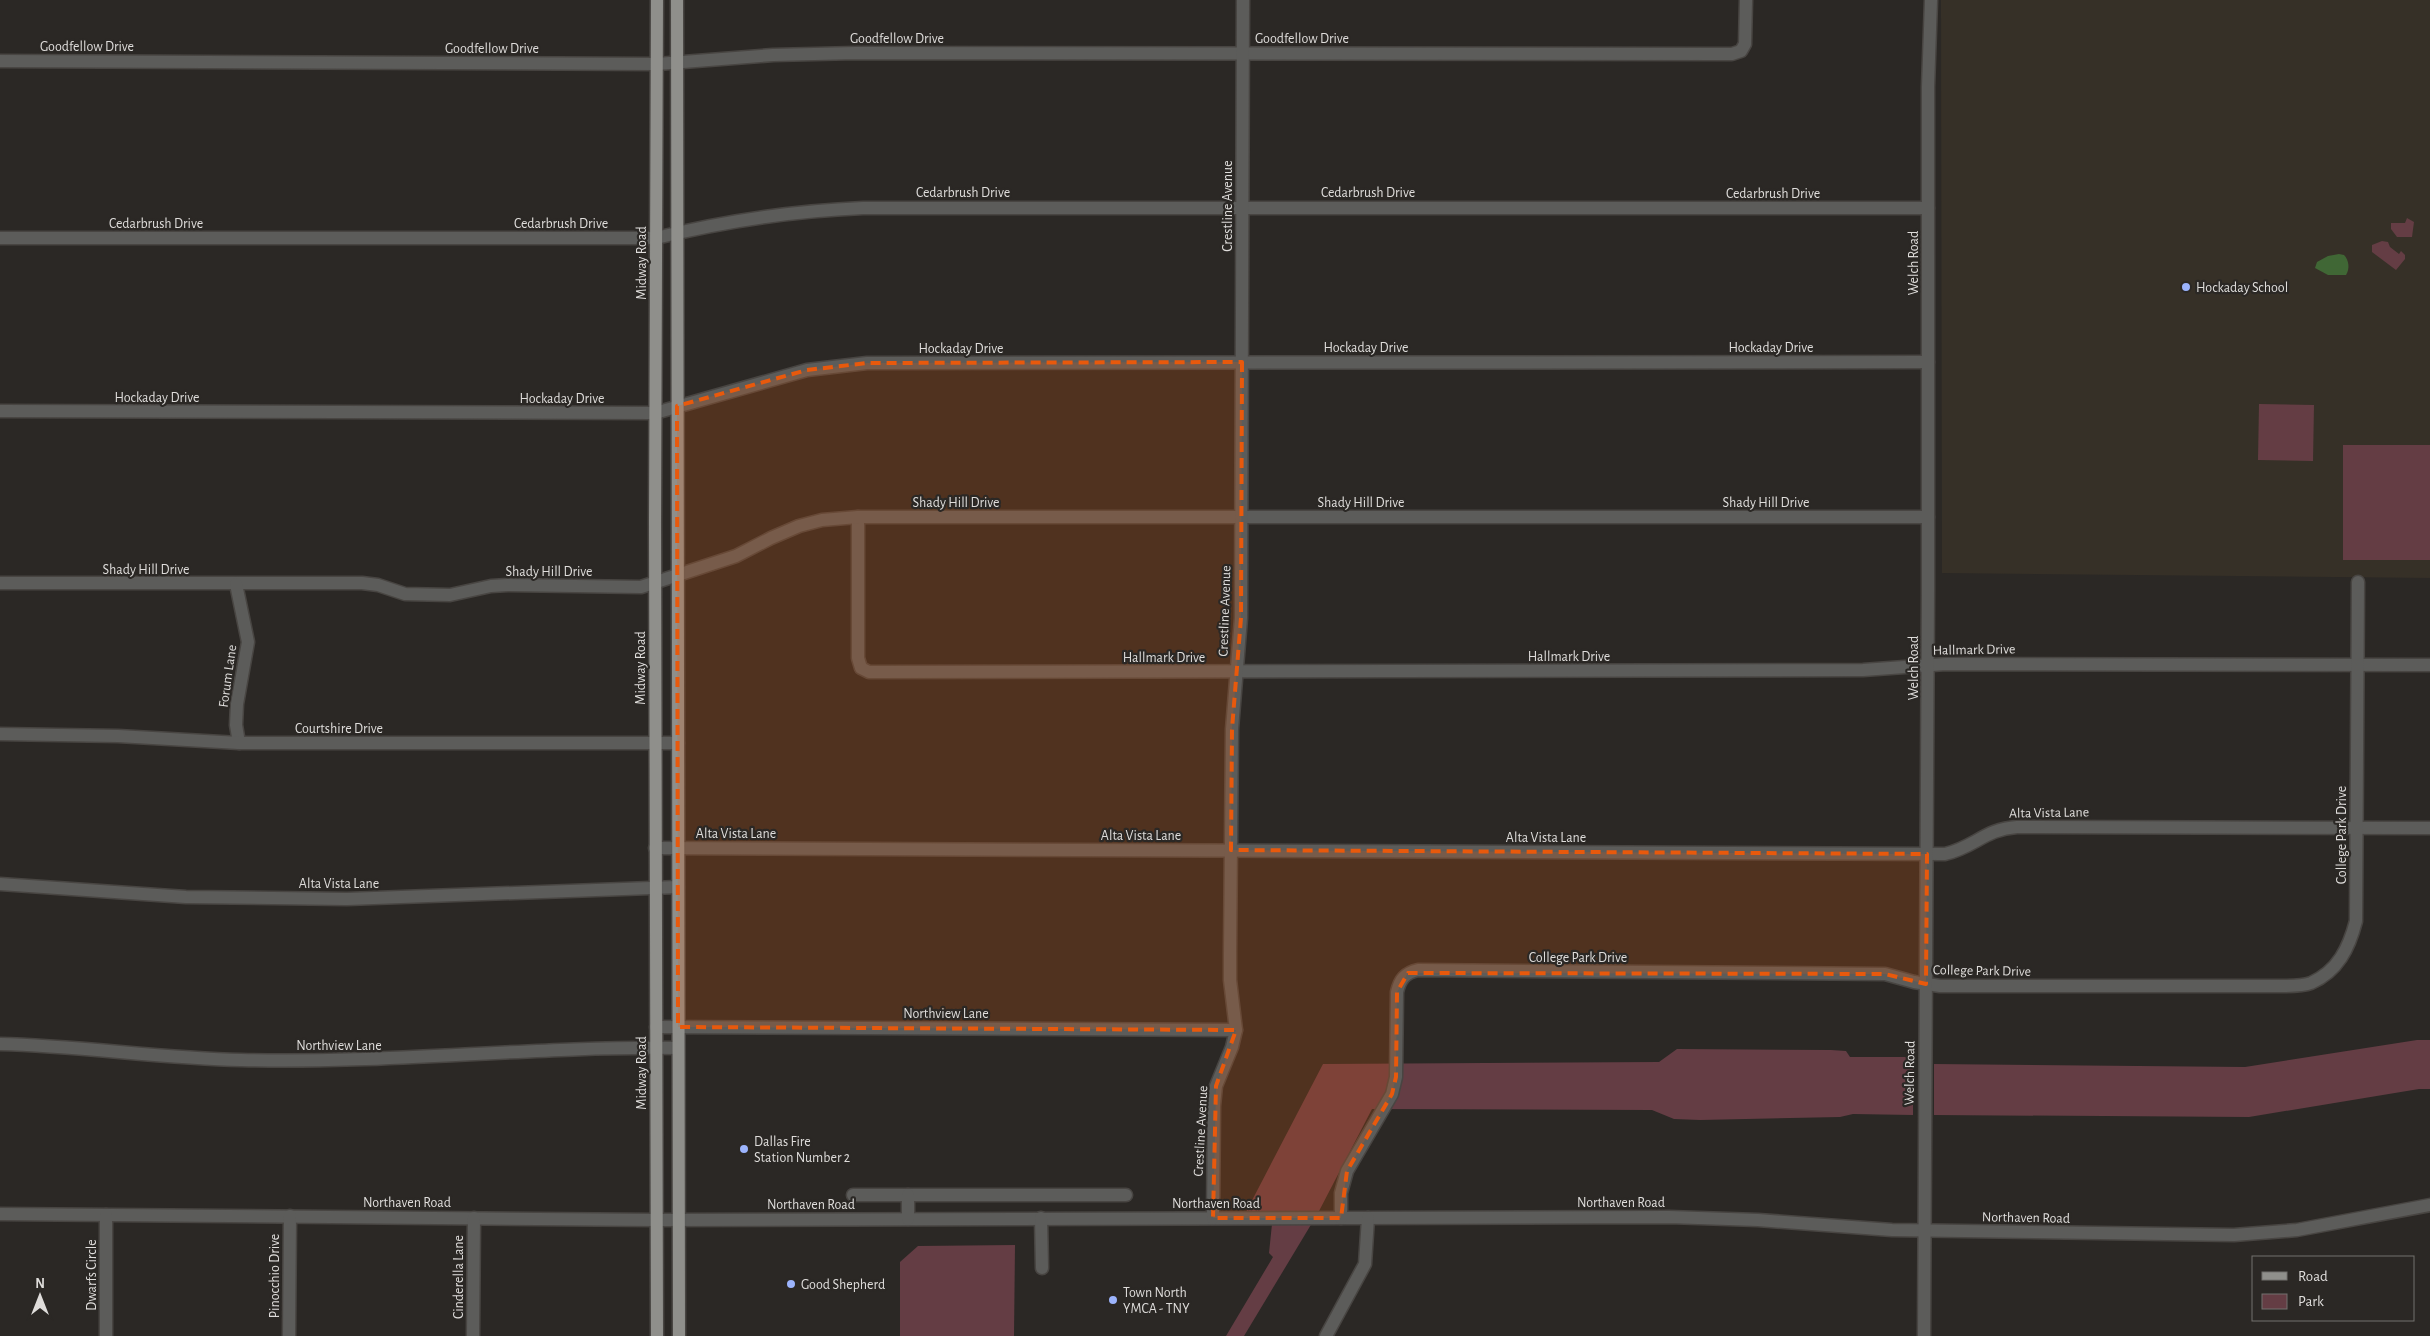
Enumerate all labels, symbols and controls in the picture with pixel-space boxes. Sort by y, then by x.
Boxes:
street label: Goodfellow Drive [850,32,944,46]
street label: Goodfellow Drive [1255,32,1349,46]
street label: Goodfellow Drive [40,40,134,54]
street label: Goodfellow Drive [445,42,539,56]
street label: Crestline Avenue [1221,160,1235,252]
street label: Cedarbrush Drive [916,186,1010,200]
street label: Cedarbrush Drive [1321,186,1415,200]
street label: Cedarbrush Drive [1726,187,1820,201]
street label: Cedarbrush Drive [109,217,203,231]
street label: Cedarbrush Drive [514,217,608,231]
street label: Midway Road [635,226,649,300]
street label: Welch Road [1907,231,1921,295]
marker: Hockaday School [2180,281,2192,293]
place label: Hockaday School [2196,281,2288,295]
street label: Hockaday Drive [1323,341,1409,355]
street label: Hockaday Drive [1728,341,1814,355]
street label: Hockaday Drive [918,342,1004,356]
street label: Hockaday Drive [114,391,200,405]
street label: Hockaday Drive [519,392,605,406]
street label: Shady Hill Drive [912,496,1000,510]
street label: Shady Hill Drive [1317,496,1405,510]
street label: Shady Hill Drive [1722,496,1810,510]
street label: Shady Hill Drive [102,563,190,577]
street label: Shady Hill Drive [505,565,593,579]
street label: Crestline Avenue [1216,565,1234,657]
street label: Midway Road [634,631,648,705]
street label: Welch Road [1907,636,1921,700]
street label: Hallmark Drive [1933,642,2015,658]
street label: Forum Lane [217,644,239,708]
street label: Hallmark Drive [1528,650,1610,664]
street label: Hallmark Drive [1123,651,1205,665]
street label: Courtshire Drive [295,722,383,736]
street label: College Park Drive [2335,786,2349,884]
street label: Alta Vista Lane [2009,805,2089,821]
street label: Alta Vista Lane [696,827,776,841]
street label: Alta Vista Lane [1101,829,1181,843]
street label: Alta Vista Lane [1506,831,1586,845]
street label: Alta Vista Lane [299,877,379,891]
street label: College Park Drive [1529,951,1627,965]
street label: College Park Drive [1933,963,2031,979]
street label: Northview Lane [903,1007,989,1021]
street label: Midway Road [635,1036,649,1110]
street label: Northview Lane [296,1039,382,1053]
street label: Welch Road [1902,1041,1918,1105]
street label: Crestline Avenue [1192,1085,1210,1177]
place label: Dallas Fire Station Number 2 [754,1135,850,1165]
marker: Dallas Fire Station Number 2 [738,1143,750,1155]
street label: Northaven Road [363,1196,451,1210]
street label: Northaven Road [1577,1196,1665,1210]
street label: Northaven Road [1172,1197,1260,1211]
street label: Northaven Road [767,1198,855,1212]
street label: Northaven Road [1982,1210,2070,1226]
street label: Pinocchio Drive [268,1234,282,1318]
street label: Cinderella Lane [452,1235,466,1319]
street label: Dwarfs Circle [85,1239,99,1311]
legend [2252,1256,2415,1321]
text: Road [2298,1269,2328,1284]
north arrow [15,1271,65,1321]
text: N [35,1277,45,1291]
marker: Good Shepherd [785,1278,797,1290]
place label: Good Shepherd [801,1278,885,1292]
place label: Town North YMCA - TNY [1123,1286,1190,1316]
marker: Town North YMCA - TNY [1107,1294,1119,1306]
text: Park [2298,1294,2324,1309]

